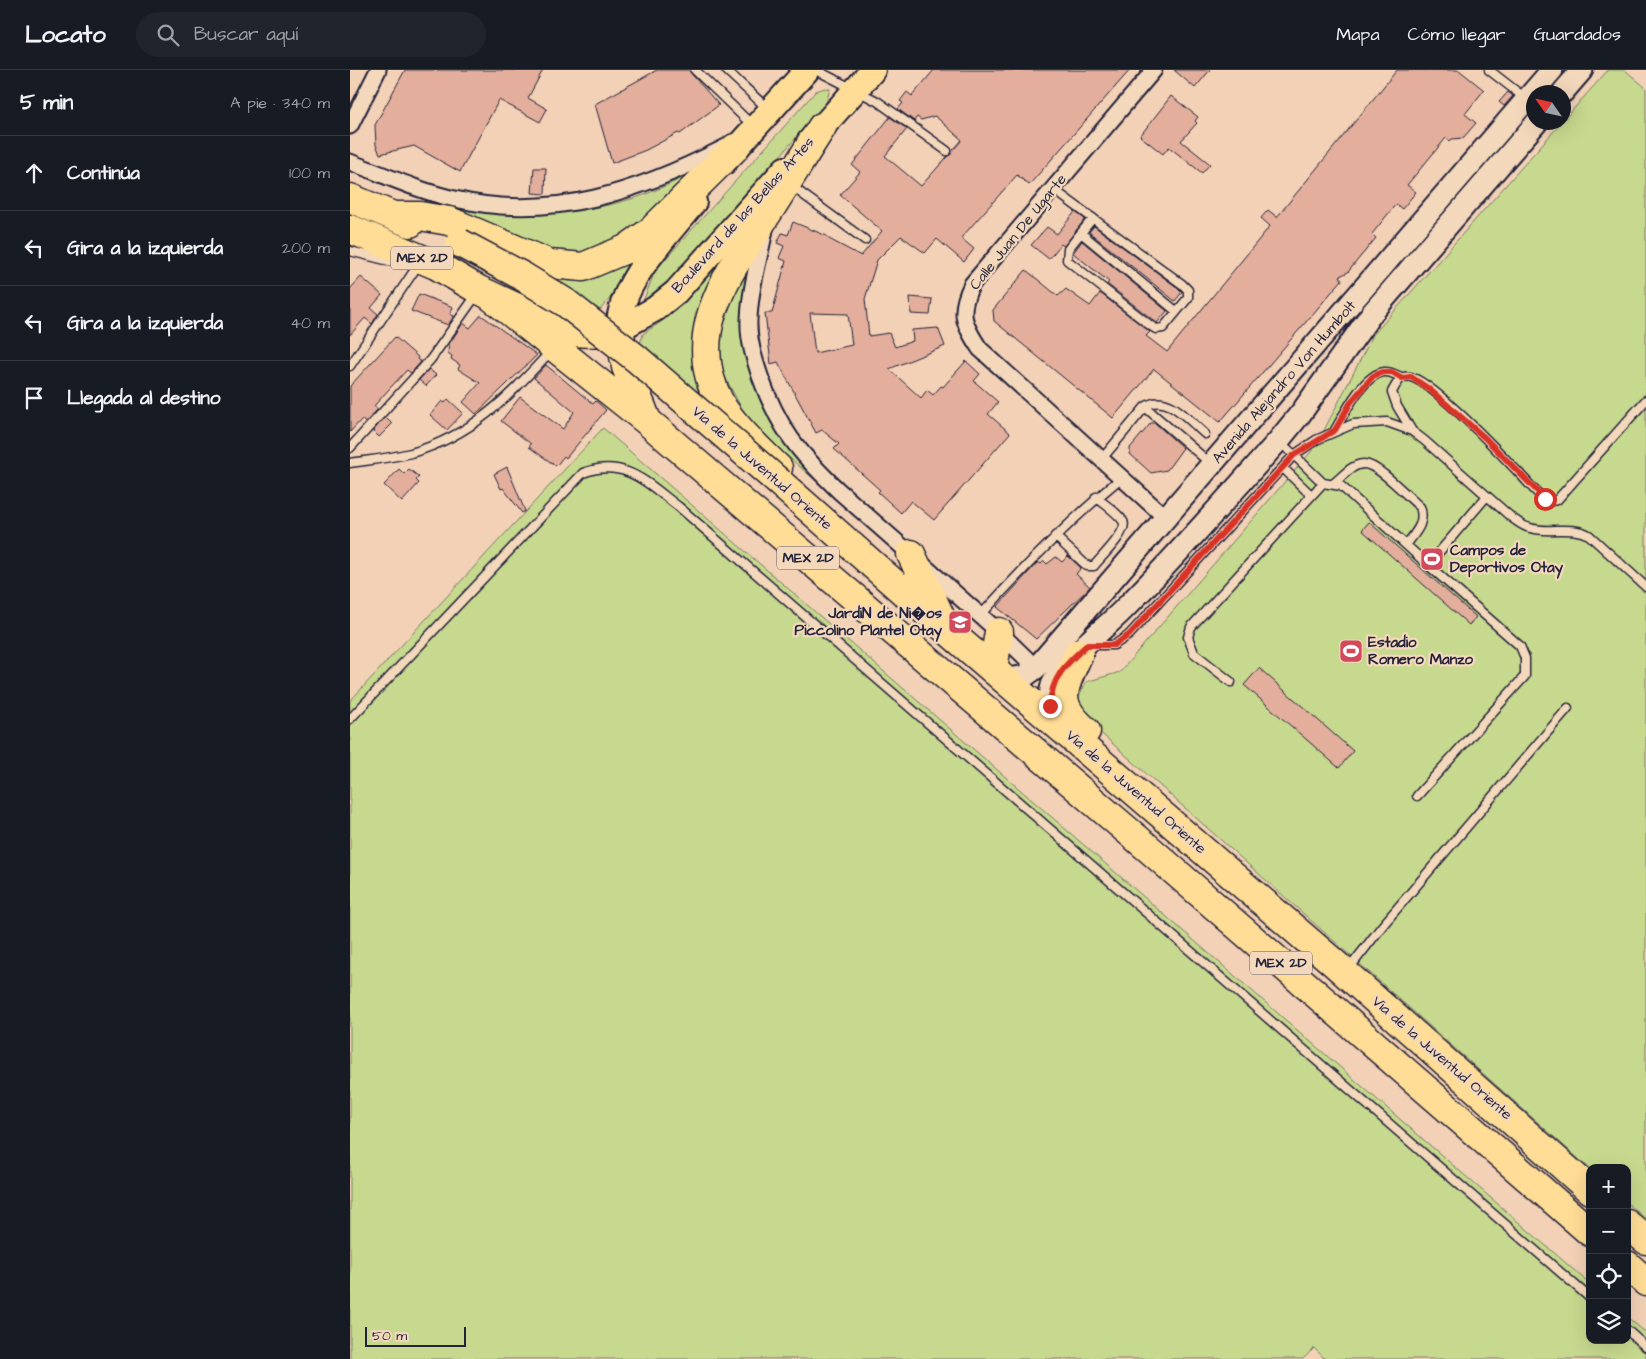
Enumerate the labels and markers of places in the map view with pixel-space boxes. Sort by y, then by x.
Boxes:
place label: Campos de Deportivos Otay [1450,540,1564,579]
sports icon: Campos de Deportivos Otay [1419,546,1445,572]
place label: JardiN de Ni�os Piccolino Plantel Otay [795,603,943,642]
school or university icon: JardiN de Ni�os Piccolino Plantel Otay [947,609,973,635]
place label: Estadio Romero Manzo [1368,632,1474,670]
sports icon: Estadio Romero Manzo [1338,638,1364,664]

